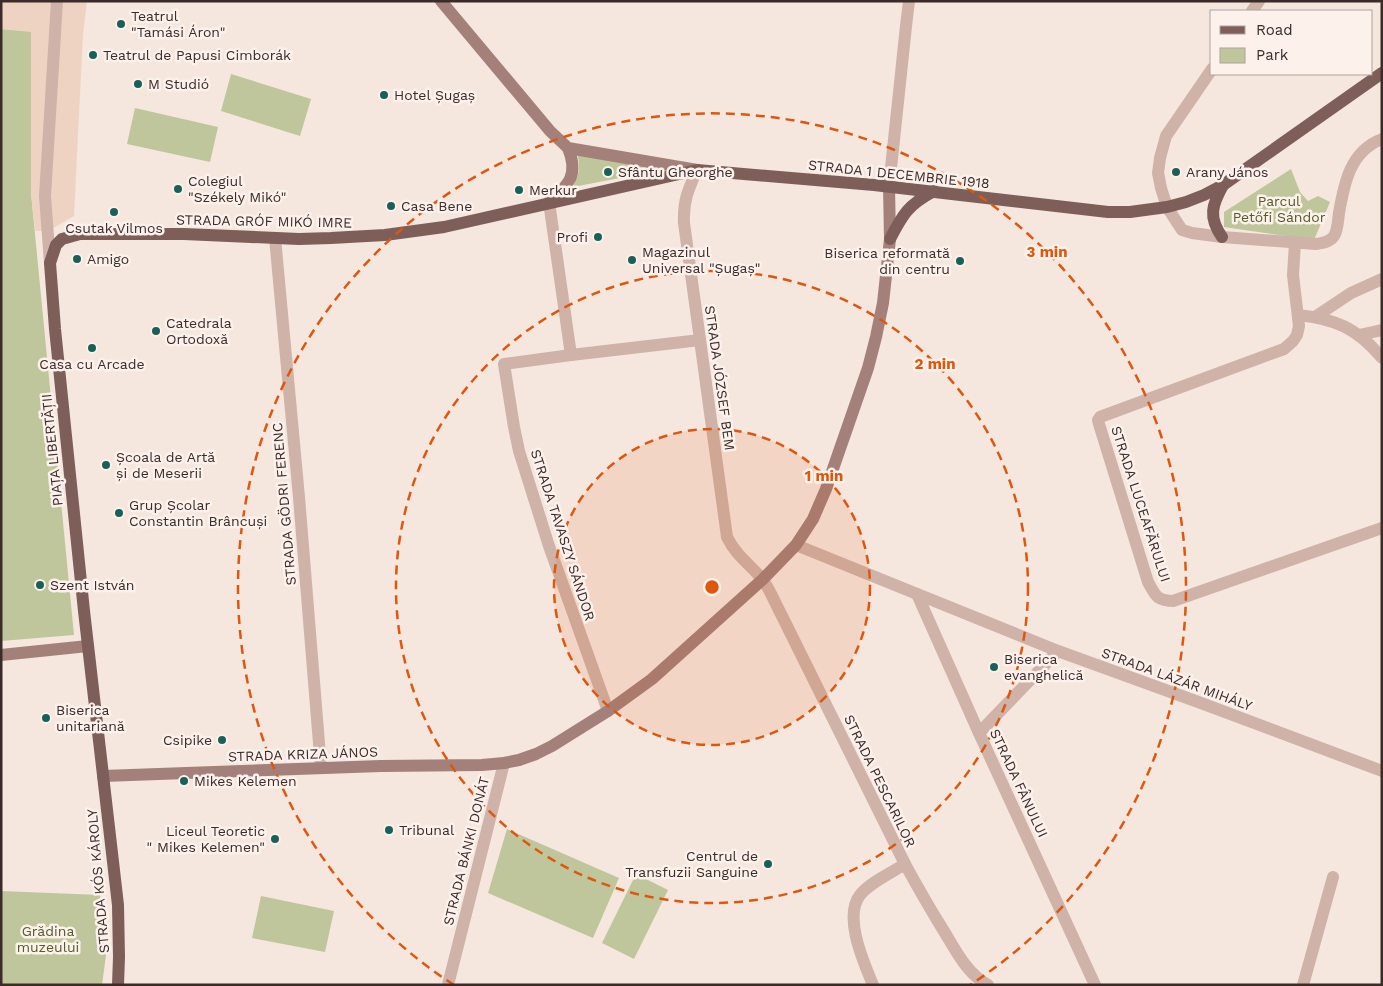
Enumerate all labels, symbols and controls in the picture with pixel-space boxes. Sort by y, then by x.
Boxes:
place label: Teatrul "Tamási Áron" [131,8,225,40]
legend [1210,10,1373,75]
marker: Teatrul "Tamási Áron" [115,18,127,30]
text: Road [1256,21,1293,39]
text: Park [1256,46,1289,64]
place label: Teatrul de Papusi Cimborák [103,47,291,63]
marker: Teatrul de Papusi Cimborák [87,49,99,61]
place label: M Studió [148,76,209,92]
marker: M Studió [132,78,144,90]
place label: Hotel Șugaș [394,87,475,104]
marker: Hotel Șugaș [378,89,390,101]
street label: STRADA 1 DECEMBRIE 1918 [808,157,990,191]
place label: Sfântu Gheorghe [618,164,733,180]
place label: Arany János [1186,164,1269,180]
marker: Sfântu Gheorghe [602,166,614,178]
marker: Arany János [1170,166,1182,178]
place label: Colegiul "Székely Mikó" [188,173,287,205]
place label: Merkur [529,182,577,198]
marker: Colegiul "Székely Mikó" [172,183,184,195]
marker: Merkur [513,184,525,196]
park label: Parcul Petőfi Sándor [1233,193,1326,225]
place label: Casa Bene [401,198,472,214]
marker: Casa Bene [385,200,397,212]
marker: Csutak Vilmos [108,206,120,218]
street label: STRADA GRÓF MIKÓ IMRE [176,211,352,231]
place label: Csutak Vilmos [65,220,163,236]
place label: Profi [556,229,588,245]
marker: Profi [592,231,604,243]
text: 3 min [1027,243,1067,261]
place label: Magazinul Universal "Șugaș" [642,244,760,277]
place label: Biserica reformată din centru [824,245,950,277]
place label: Amigo [87,251,129,267]
marker: Amigo [71,253,83,265]
marker: Magazinul Universal "Șugaș" [626,254,638,266]
marker: Biserica reformată din centru [954,255,966,267]
street label: STRADA JÓZSEF BEM [702,304,738,452]
place label: Catedrala Ortodoxă [166,315,232,347]
marker: Catedrala Ortodoxă [150,325,162,337]
marker: Casa cu Arcade [86,342,98,354]
text: 2 min [914,355,956,373]
place label: Casa cu Arcade [39,356,145,372]
street label: PIAȚA LIBERTĂȚII [38,393,67,507]
street label: STRADA GÖDRI FERENC [269,422,299,586]
street label: STRADA LUCEAFĂRULUI [1108,424,1174,584]
street label: STRADA TAVASZY SÁNDOR [528,447,598,623]
place label: Școala de Artă și de Meserii [116,449,215,482]
marker: Școala de Artă și de Meserii [100,459,112,471]
text: 1 min [805,467,843,485]
place label: Grup Școlar Constantin Brâncuși [129,497,267,530]
marker: Grup Școlar Constantin Brâncuși [113,507,125,519]
place label: Szent István [50,577,135,593]
centre of rings [703,578,721,596]
marker: Szent István [34,579,46,591]
street label: STRADA LÁZÁR MIHÁLY [1100,644,1254,714]
place label: Biserica evanghelică [1004,651,1084,683]
marker: Biserica evanghelică [988,661,1000,673]
place label: Biserica unitariană [56,702,125,734]
marker: Biserica unitariană [40,712,52,724]
street label: STRADA PESCARILOR [841,712,919,850]
street label: STRADA FÂNULUI [987,726,1051,840]
place label: Csipike [163,732,212,748]
marker: Csipike [216,734,228,746]
street label: STRADA KRIZA JÁNOS [228,743,378,765]
place label: Mikes Kelemen [194,773,297,789]
street label: STRADA BÁNKI DONÁT [440,774,492,927]
marker: Mikes Kelemen [178,775,190,787]
street label: STRADA KÓS KÁROLY [84,808,112,954]
place label: Tribunal [399,822,455,838]
place label: Liceul Teoretic " Mikes Kelemen" [147,823,265,855]
marker: Tribunal [383,824,395,836]
marker: Liceul Teoretic " Mikes Kelemen" [269,833,281,845]
place label: Centrul de Transfuzii Sanguine [625,848,758,880]
marker: Centrul de Transfuzii Sanguine [762,858,774,870]
park label: Grădina muzeului [17,923,79,955]

